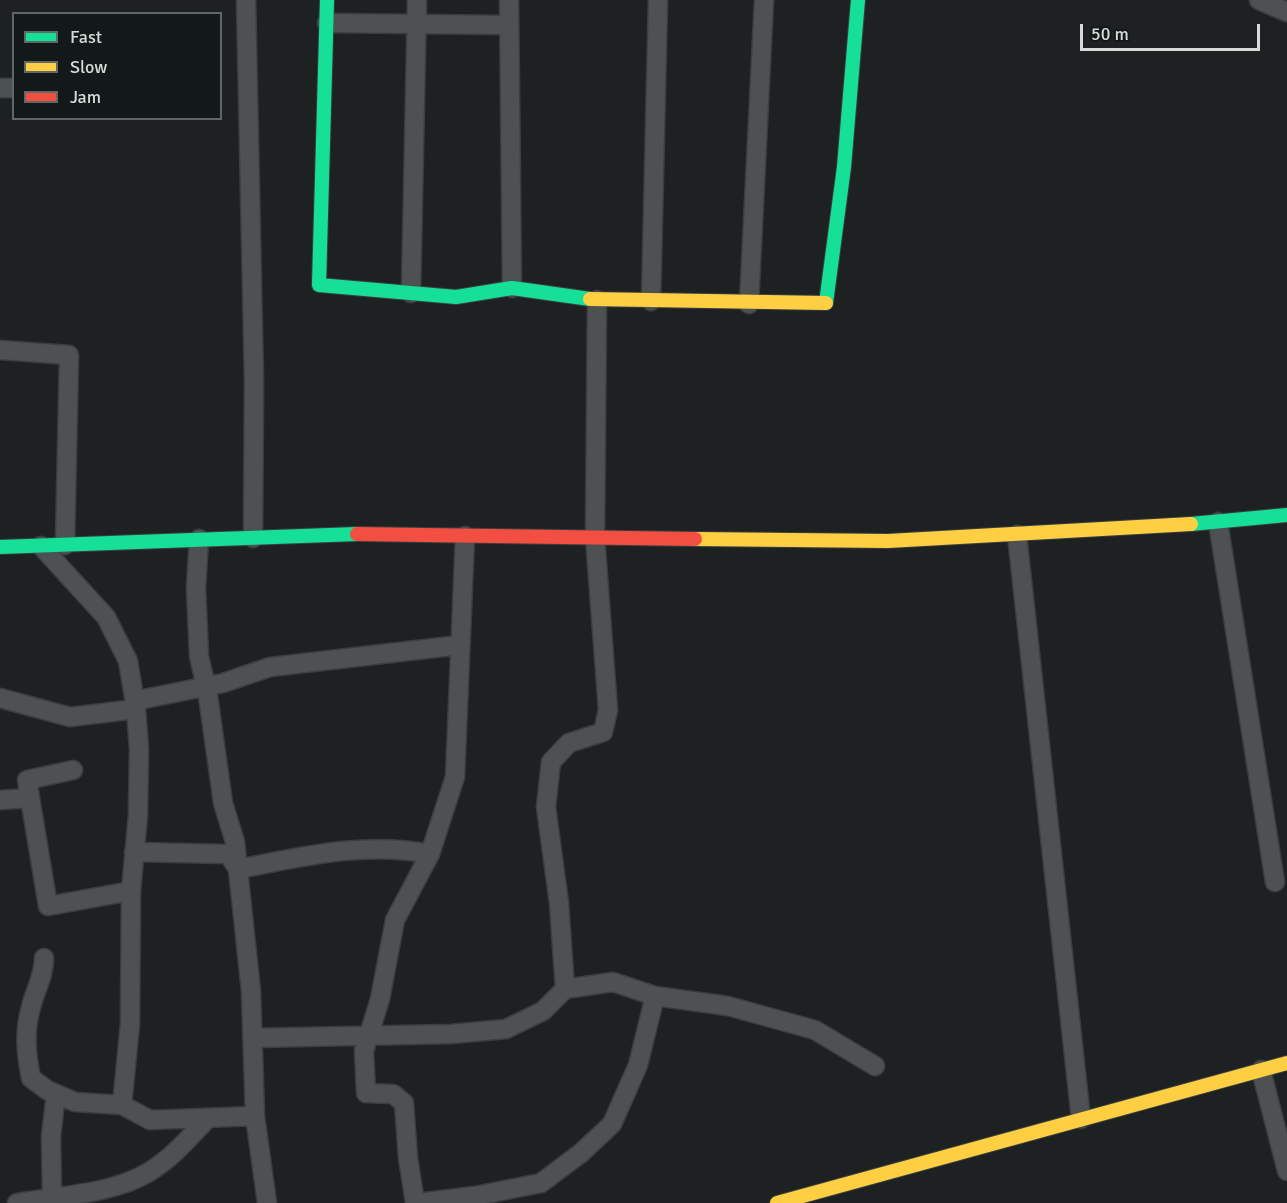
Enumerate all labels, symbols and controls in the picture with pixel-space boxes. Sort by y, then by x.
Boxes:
legend [12,12,222,120]
scale bar [1083,12,1263,50]
text: 50 m [1091,23,1129,45]
text: Fast [70,26,102,48]
text: Slow [70,56,107,78]
text: Jam [70,86,101,108]

